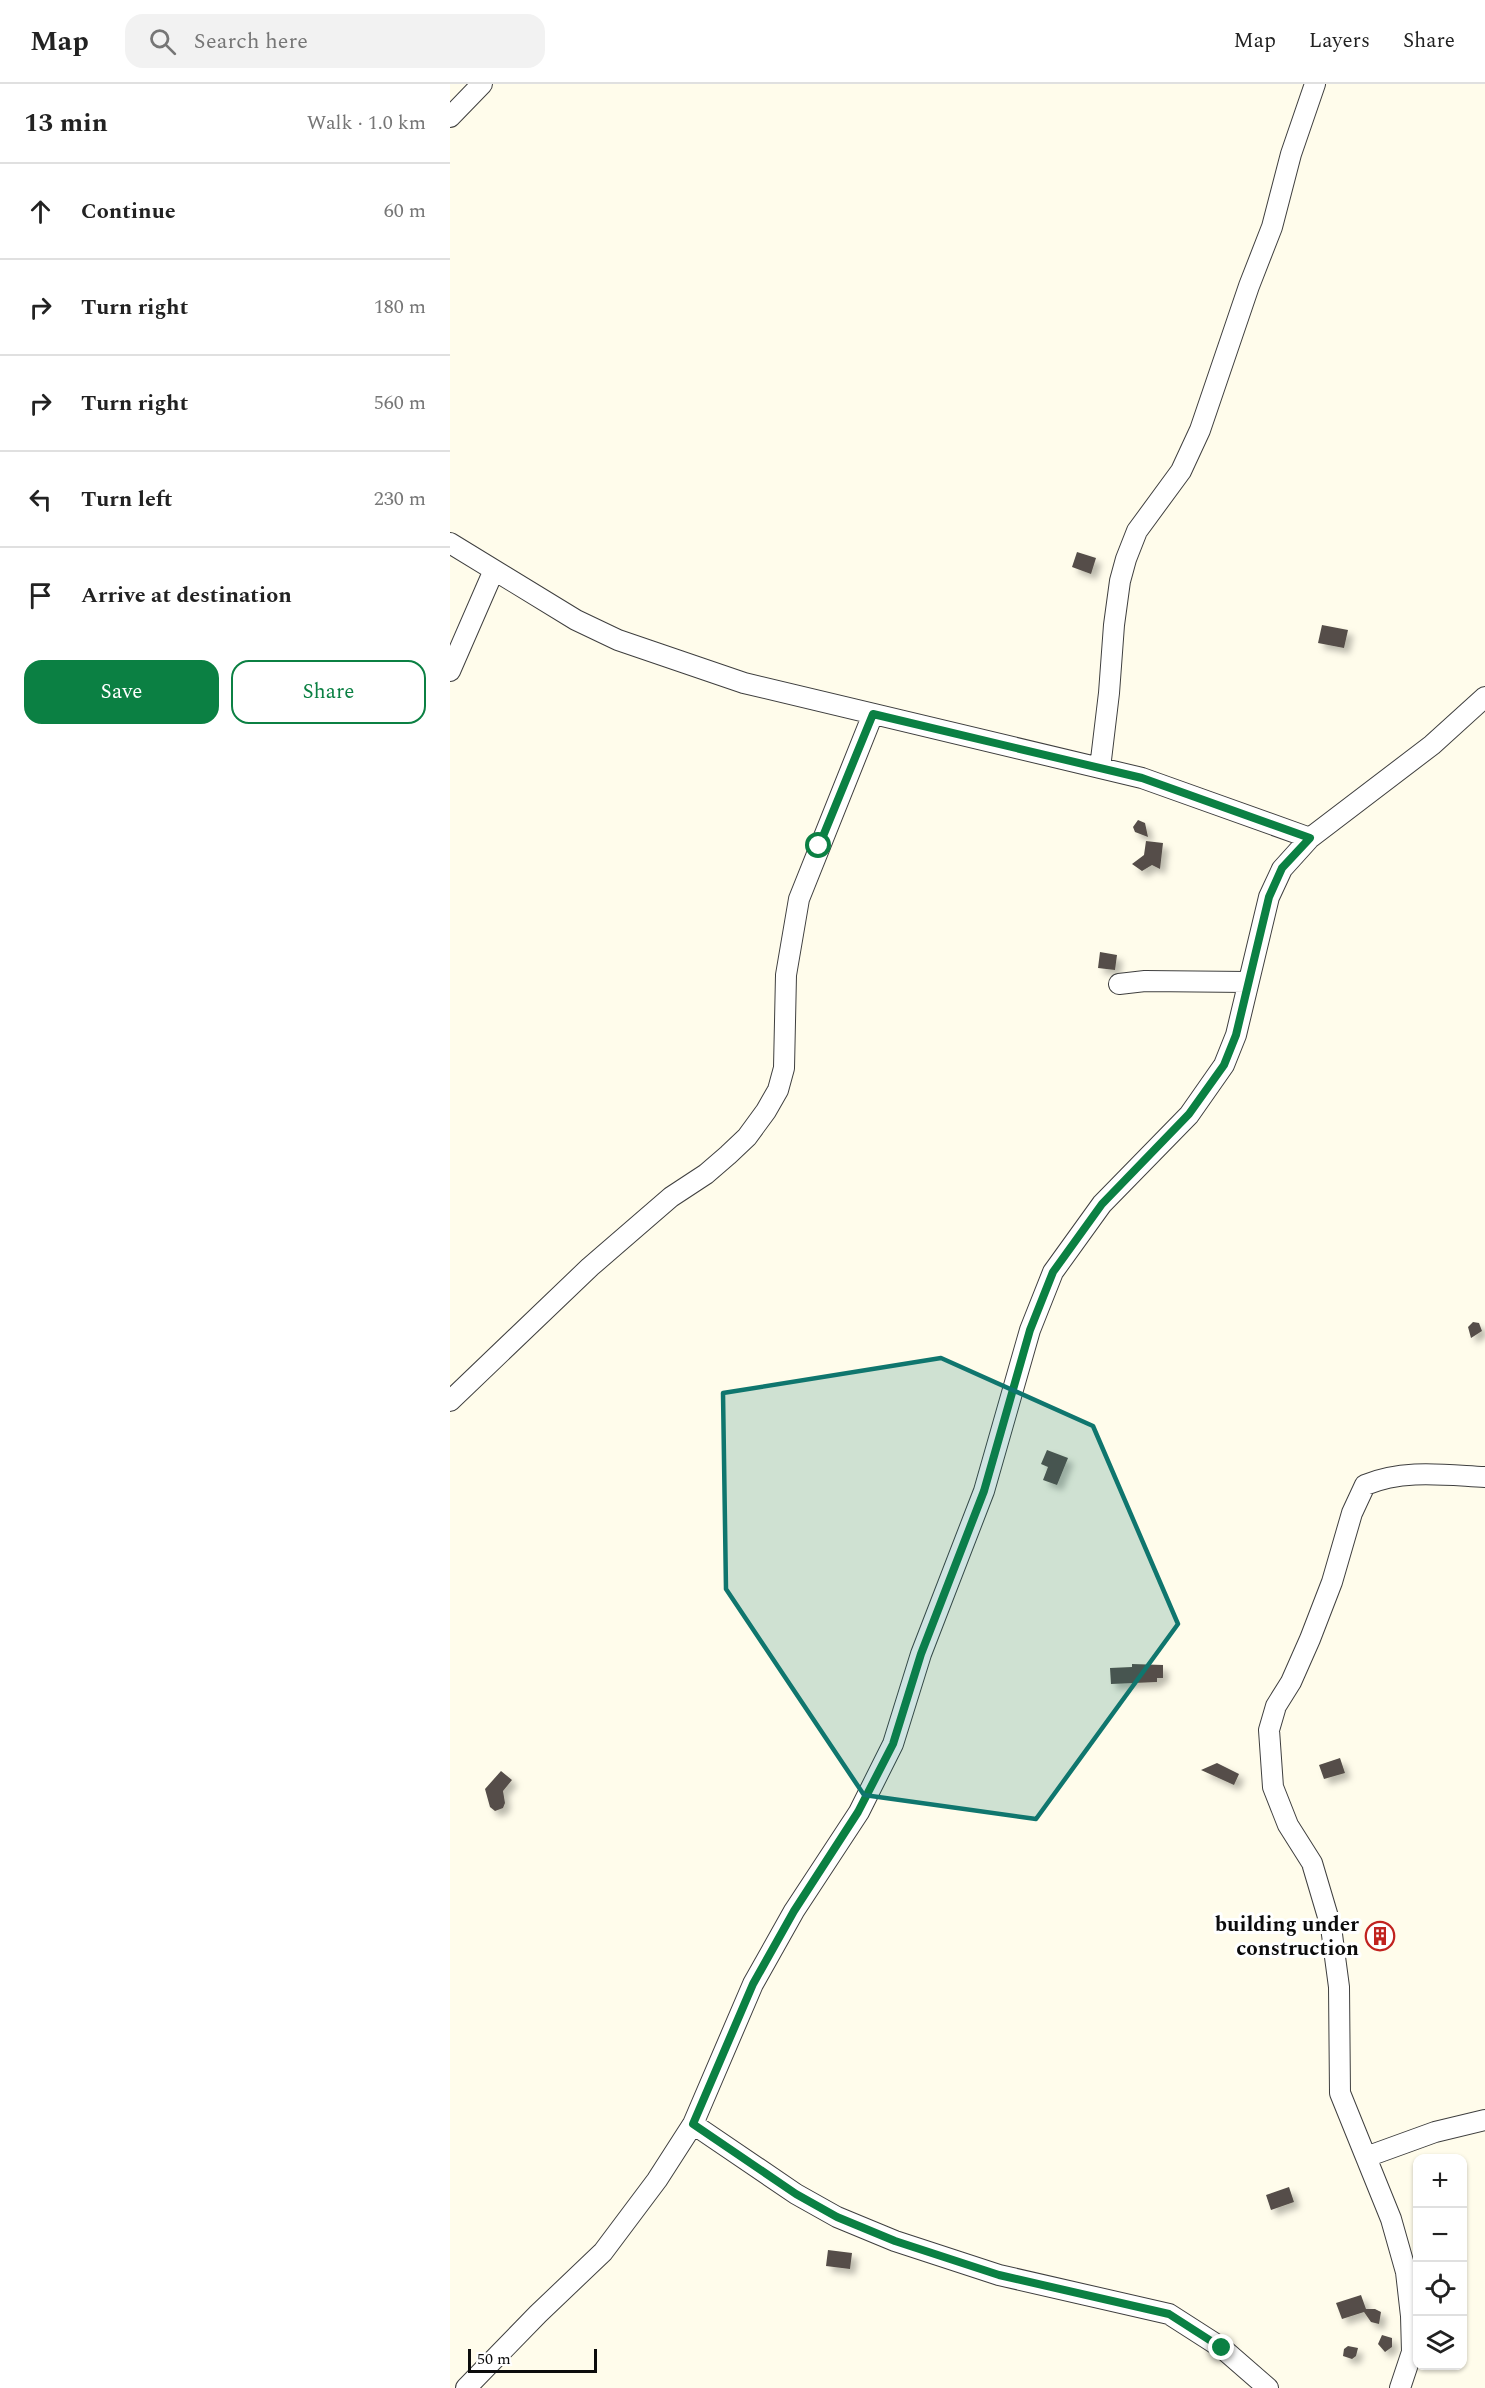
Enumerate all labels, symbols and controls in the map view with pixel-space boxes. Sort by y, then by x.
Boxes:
search box [125,14,545,68]
text: Map [30,20,89,63]
icon: search [146,25,179,58]
text: Search here [194,25,308,58]
text: Map [1234,25,1276,57]
text: Layers [1309,25,1370,57]
text: Share [1403,25,1455,57]
text: 13 min [24,103,108,143]
text: Walk · 1.0 km [307,108,426,138]
icon: ahead [24,195,57,228]
text: Continue [81,195,176,228]
text: 60 m [384,196,426,226]
icon: right [24,291,57,324]
text: Turn right [81,291,188,324]
text: 180 m [374,292,426,322]
icon: right [24,387,57,420]
text: Turn right [81,387,188,420]
text: 560 m [374,388,426,418]
icon: left [24,483,57,516]
text: Turn left [81,483,173,516]
text: 230 m [374,484,426,514]
icon: arrive [24,579,57,612]
text: Arrive at destination [81,579,292,612]
button: Save [24,660,219,724]
button: Share [231,660,426,724]
route start [805,832,831,858]
place label: building under construction [1215,1909,1359,1965]
building icon: building under construction [1364,1920,1396,1952]
map controls [1413,2154,1467,2370]
button: + [1413,2154,1467,2208]
button: − [1413,2208,1467,2262]
button: locate [1413,2262,1467,2316]
button: layers [1413,2316,1467,2370]
route end [1208,2334,1234,2360]
scale bar [468,2346,597,2374]
text: 50 m [477,2347,511,2371]

